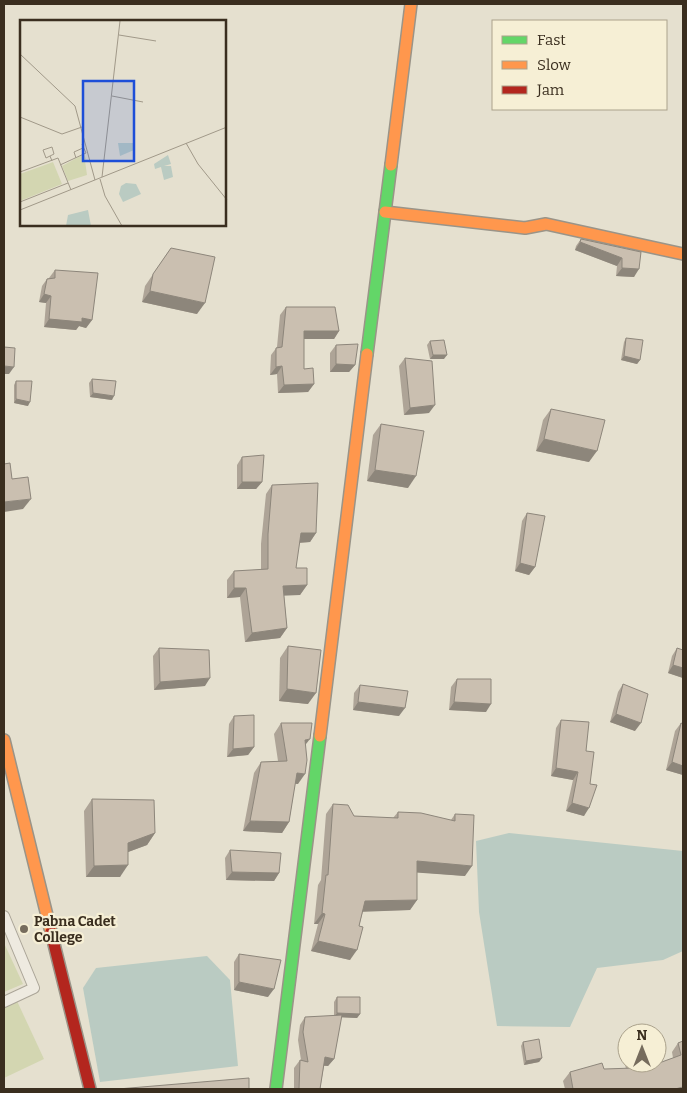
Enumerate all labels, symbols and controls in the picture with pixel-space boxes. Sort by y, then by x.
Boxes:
inset map [20,20,226,226]
legend [492,20,667,110]
text: Fast [537,31,566,49]
text: Slow [537,56,572,74]
text: Jam [536,81,565,99]
place label: Pabna Cadet College [34,913,116,946]
marker: Pabna Cadet College [18,923,30,935]
north arrow [617,1023,667,1073]
text: N [637,1027,648,1044]

